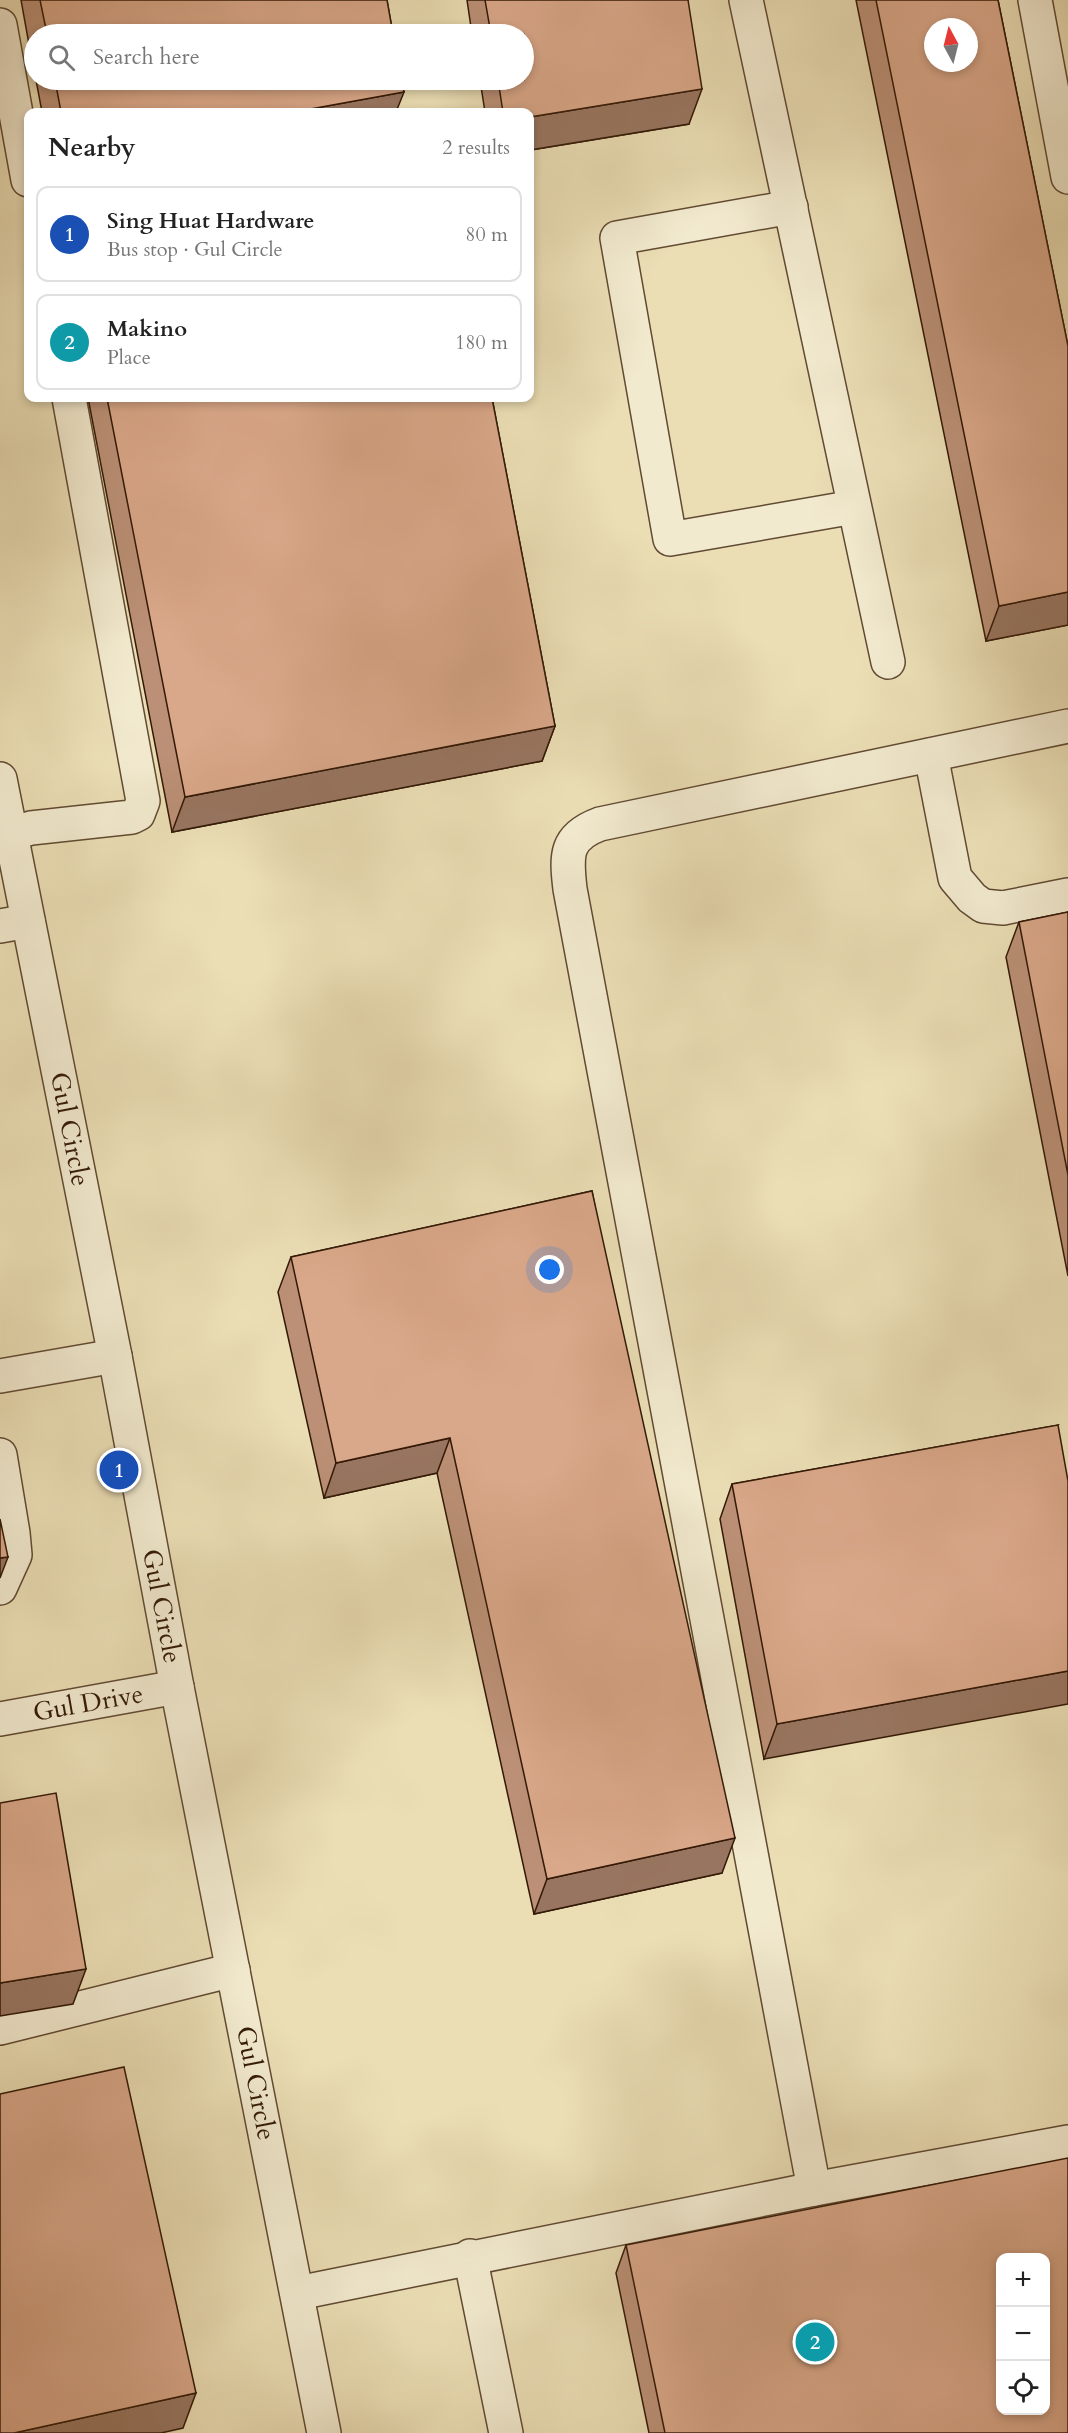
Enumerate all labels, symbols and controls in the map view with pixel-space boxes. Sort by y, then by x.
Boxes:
north arrow [924,18,978,72]
search box [24,24,534,90]
icon: search [45,41,78,74]
text: Search here [93,42,200,72]
text: Nearby [48,130,136,165]
text: 2 results [442,134,510,161]
text: Sing Huat Hardware [107,206,315,236]
text: 1 [64,221,75,248]
text: 80 m [465,221,508,248]
text: Bus stop · Gul Circle [107,236,283,263]
text: Makino [107,314,187,344]
text: 2 [64,329,75,356]
text: 180 m [455,329,508,356]
text: Place [107,344,151,371]
street label: Gul Circle [42,1069,98,1189]
your location [535,1255,564,1284]
pin: 1 [100,1448,138,1492]
street label: Gul Circle [134,1546,190,1666]
street label: Gul Drive [30,1676,146,1730]
street label: Gul Circle [228,2023,284,2143]
map controls [996,2253,1050,2415]
button: + [996,2253,1050,2307]
button: − [996,2307,1050,2361]
pin: 2 [796,2320,834,2364]
button: locate [996,2361,1050,2415]

